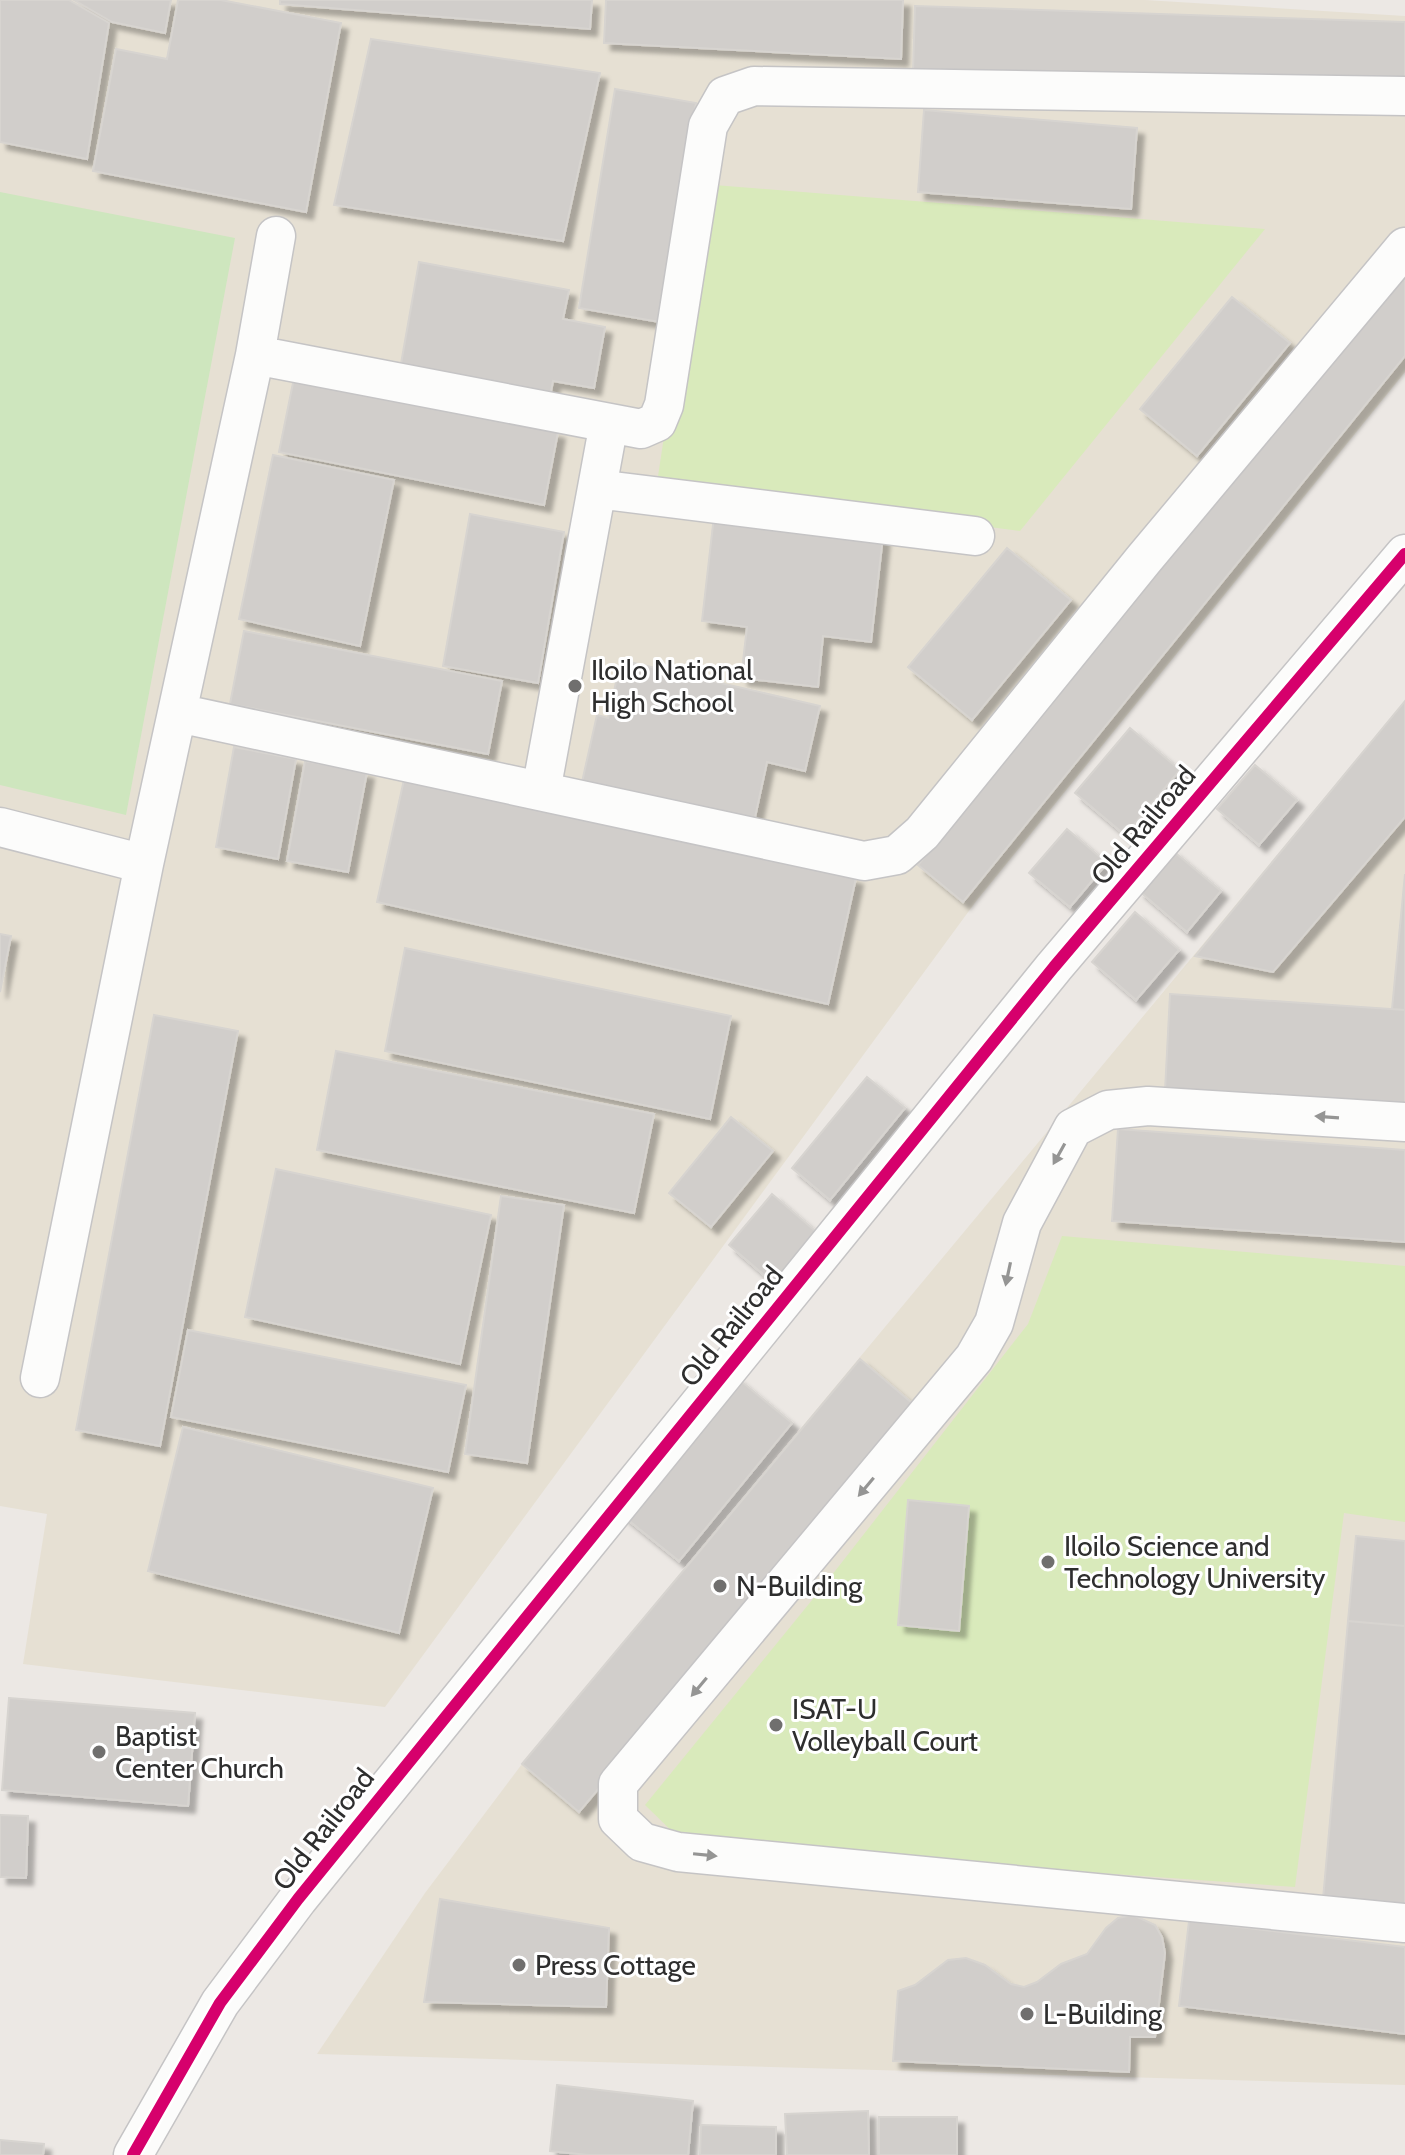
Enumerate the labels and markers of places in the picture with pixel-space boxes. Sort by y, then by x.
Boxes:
place label: Iloilo National High School [591,653,753,719]
marker: Iloilo National High School [566,677,584,695]
place label: Iloilo Science and Technology University [1064,1529,1325,1595]
marker: Iloilo Science and Technology University [1039,1553,1057,1571]
place label: N-Building [736,1569,863,1603]
marker: N-Building [711,1577,729,1595]
place label: ISAT-U Volleyball Court [792,1692,978,1758]
marker: ISAT-U Volleyball Court [767,1716,785,1734]
place label: Baptist Center Church [115,1719,284,1785]
marker: Baptist Center Church [90,1743,108,1761]
place label: Press Cottage [535,1948,696,1982]
marker: Press Cottage [510,1956,528,1974]
place label: L-Building [1043,1997,1163,2031]
marker: L-Building [1018,2005,1036,2023]

